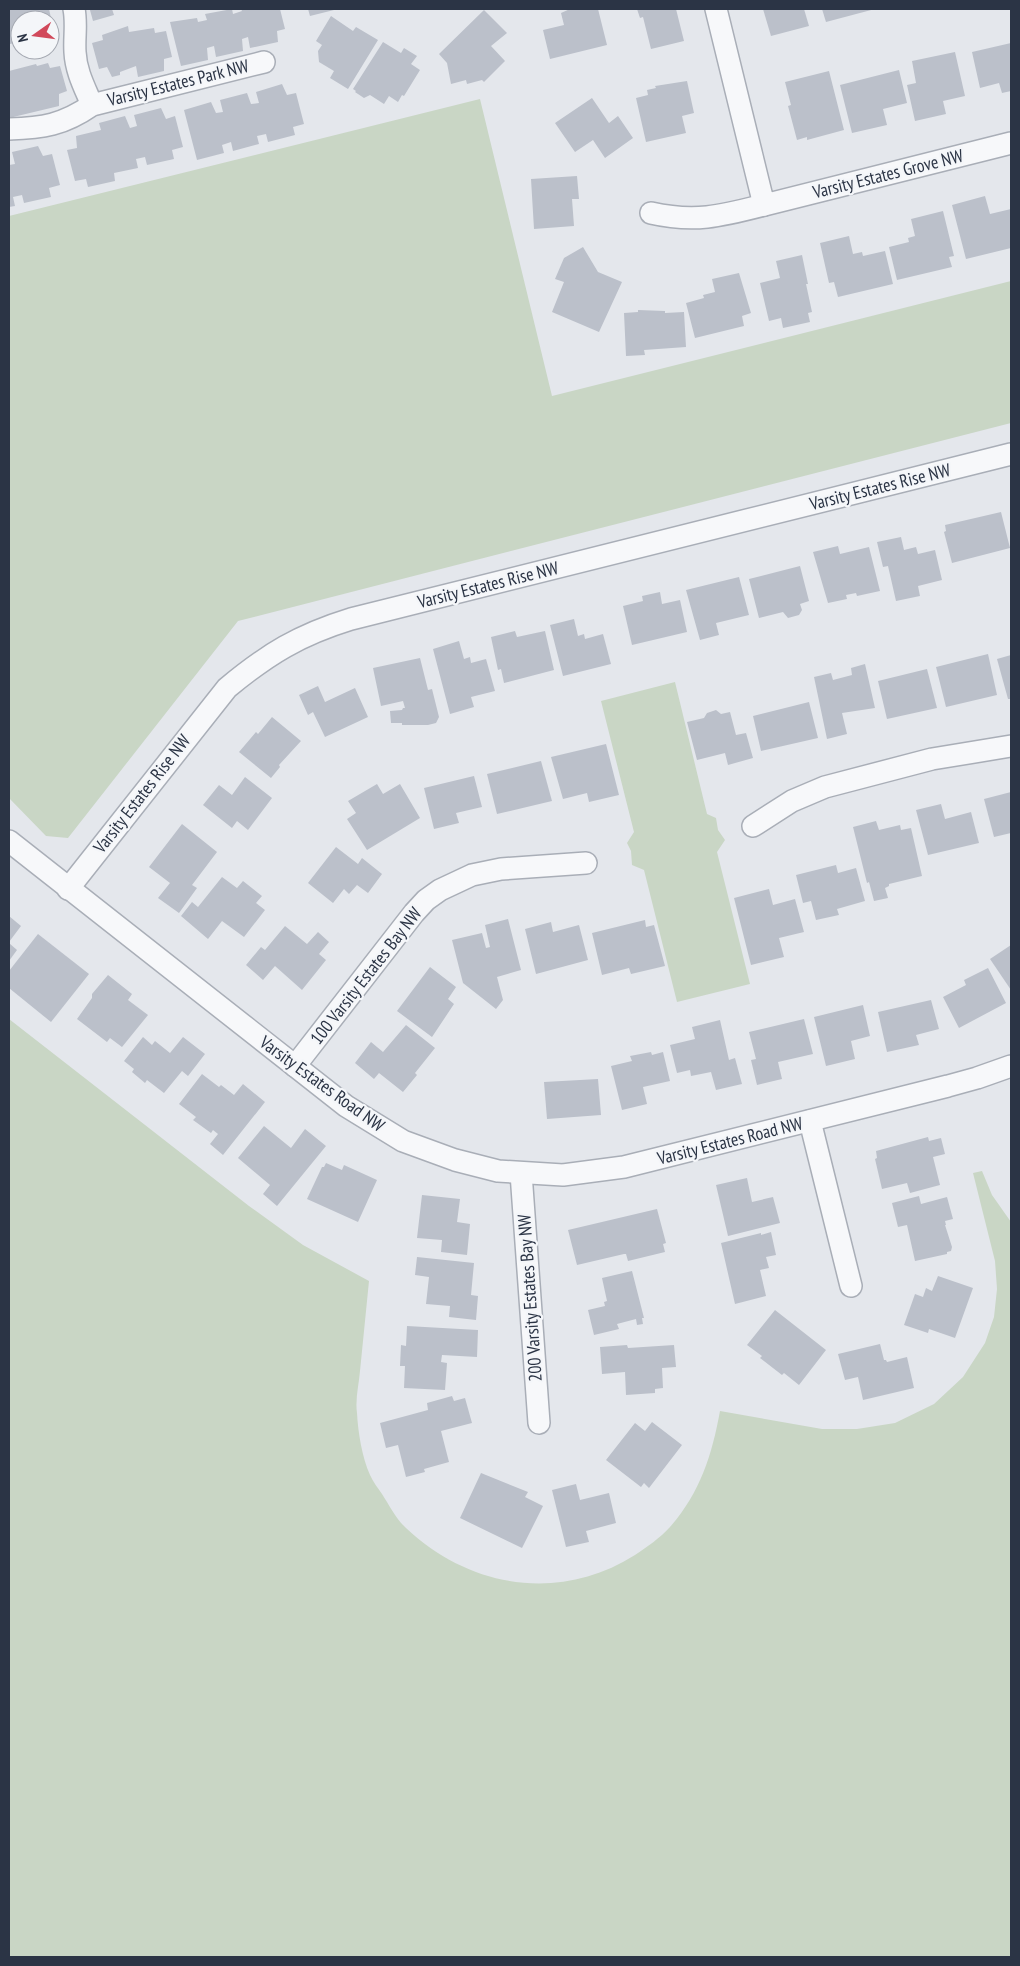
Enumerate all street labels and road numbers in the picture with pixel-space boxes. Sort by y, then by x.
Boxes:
street label: Varsity Estates Park NW [104,54,251,111]
street label: Varsity Estates Grove NW [809,144,965,204]
street label: Varsity Estates Rise NW [806,458,953,515]
street label: Varsity Estates Rise NW [414,556,561,613]
street label: Varsity Estates Rise NW [87,730,195,858]
street label: 100 Varsity Estates Bay NW [305,902,426,1049]
street label: Varsity Estates Road NW [254,1030,389,1137]
street label: Varsity Estates Road NW [654,1111,805,1170]
street label: 200 Varsity Estates Bay NW [512,1213,547,1383]

